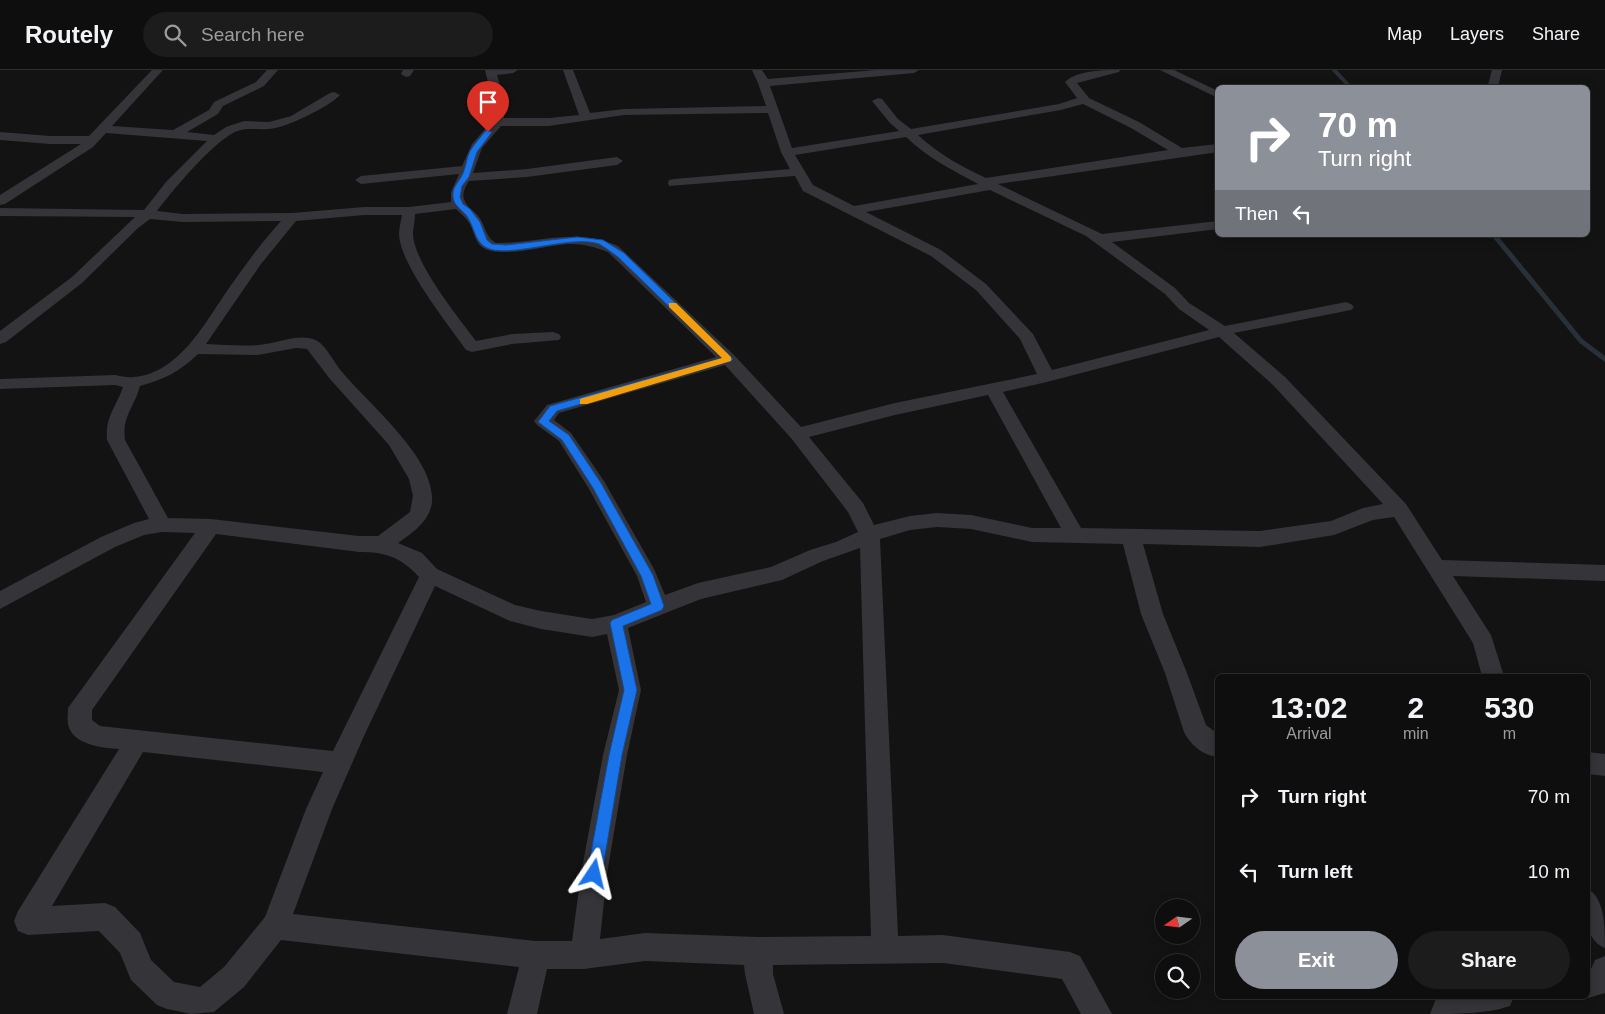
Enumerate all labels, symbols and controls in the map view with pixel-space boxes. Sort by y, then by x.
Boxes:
search box [143,12,493,57]
text: Routely [25,21,113,48]
icon: search [161,21,189,49]
text: Search here [201,24,305,45]
text: Map [1387,24,1422,44]
text: Layers [1450,24,1504,44]
text: Share [1532,24,1580,44]
pin [467,81,509,132]
icon: arrive [474,88,502,116]
icon: right [1235,105,1300,170]
text: 70 m [1318,105,1398,144]
text: Turn right [1318,146,1411,171]
icon: left [1288,200,1316,228]
text: Then [1235,203,1278,224]
text: 13:02 [1271,691,1347,724]
text: 2 [1407,691,1424,724]
text: 530 [1484,691,1534,724]
text: Arrival [1286,725,1332,742]
text: min [1403,725,1429,742]
text: m [1503,725,1516,742]
icon: right [1235,783,1263,811]
text: Turn right [1278,786,1366,807]
text: 70 m [1528,786,1570,807]
position arrow [567,847,619,899]
icon: left [1235,858,1263,886]
text: Turn left [1278,861,1353,882]
text: 10 m [1528,861,1570,882]
north arrow [1155,899,1200,944]
map controls [1155,899,1200,999]
button: Exit [1235,931,1398,989]
button: Share [1408,931,1570,989]
button: search [1155,954,1200,999]

